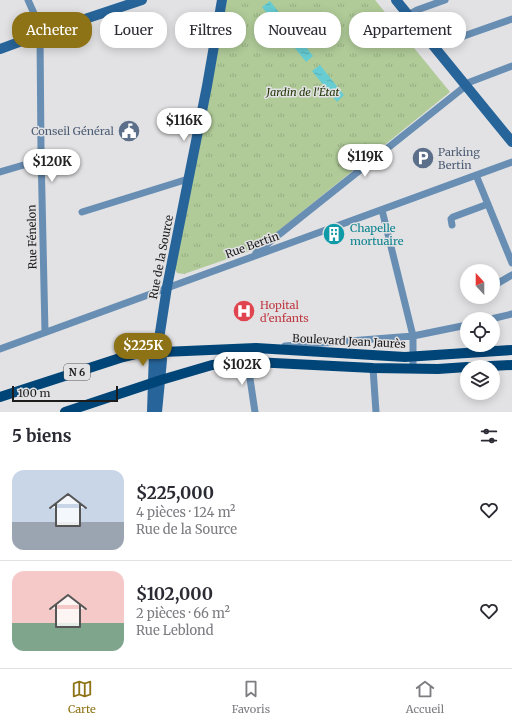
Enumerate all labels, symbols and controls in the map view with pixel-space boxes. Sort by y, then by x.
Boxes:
chip: Acheter [12,12,92,48]
chip: Louer [100,12,167,48]
chip: Filtres [175,12,246,48]
chip: Nouveau [254,12,341,48]
chip: Appartement [349,12,466,48]
park label: Jardin de l'État [266,85,340,99]
pin: $116K [156,108,212,142]
text: $116K [166,112,202,129]
public building icon: Conseil Général [116,118,142,144]
place label: Conseil Général [31,124,115,138]
pin: $119K [337,144,393,178]
parking icon: Parking Bertin [410,145,436,171]
place label: Parking Bertin [438,145,480,172]
text: $119K [347,148,383,165]
pin: $120K [24,149,80,183]
text: $120K [32,153,72,170]
street label: Rue Fénelon [24,204,40,270]
street label: Rue de la Source [146,213,176,300]
building icon: Chapelle mortuaire [321,221,347,247]
place label: Chapelle mortuaire [350,221,404,248]
street label: Rue Bertin [223,229,282,261]
north arrow [460,264,500,304]
map controls [460,264,500,400]
hospital icon: Hopital d'enfants [231,298,257,324]
place label: Hopital d'enfants [260,298,309,325]
button: locate [460,312,500,352]
street label: Boulevard Jean Jaurès [292,331,406,351]
pin: $225K [115,333,171,367]
text: $225K [123,337,163,354]
pin: $102K [214,352,270,386]
text: $102K [222,356,262,373]
button: layers [460,360,500,400]
road number: N 6 [64,364,90,380]
scale bar [12,384,118,403]
text: 100 m [18,386,50,400]
text: 5 biens [12,425,72,447]
icon: filters [478,425,500,447]
text: $225,000 [136,482,214,504]
icon: home [44,486,92,534]
icon: heart [478,499,500,521]
text: 4 pièces · 124 m² [136,504,236,521]
text: Rue de la Source [136,521,237,538]
text: $102,000 [136,583,213,605]
icon: home [44,587,92,635]
icon: heart [478,600,500,622]
text: 2 pièces · 66 m² [136,605,230,622]
text: Rue Leblond [136,622,213,639]
tab: Carte [68,678,96,716]
tab: Favoris [232,678,270,716]
tab: Accueil [406,678,444,716]

